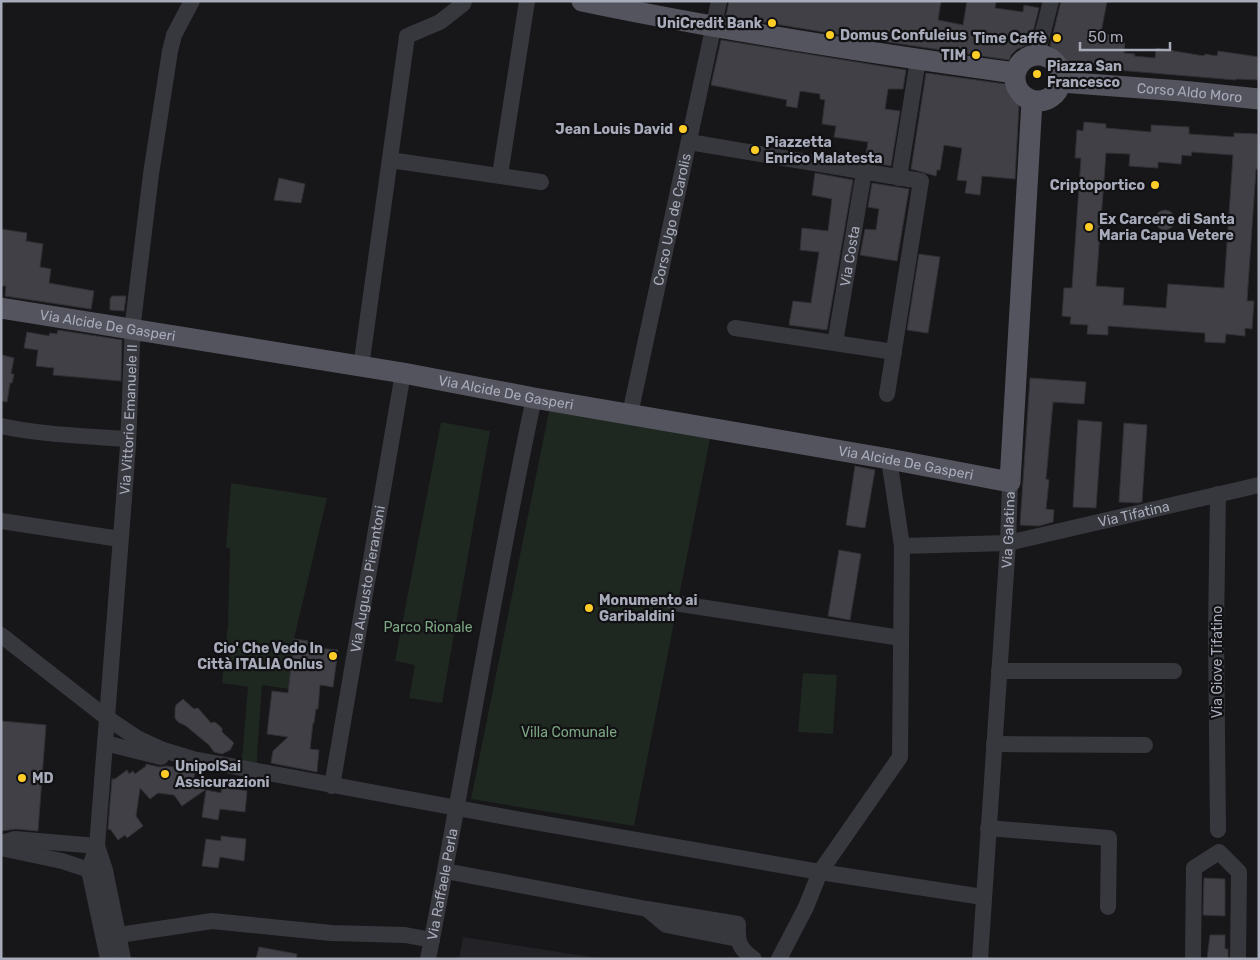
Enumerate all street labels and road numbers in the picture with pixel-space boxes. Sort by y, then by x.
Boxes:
street label: Corso Aldo Moro [1136,79,1243,106]
street label: Corso Ugo de Carolis [649,152,694,287]
street label: Via Costa [836,225,863,288]
street label: Via Alcide De Gasperi [39,306,177,345]
street label: Via Vittorio Emanuele II [116,344,141,495]
street label: Via Alcide De Gasperi [437,371,575,413]
street label: Via Alcide De Gasperi [837,442,975,483]
street label: Via Galatina [998,491,1018,569]
street label: Via Tifatina [1096,497,1171,530]
street label: Via Augusto Pierantoni [347,504,389,654]
street label: Via Giove Tifatino [1209,606,1226,718]
street label: Via Raffaele Perla [423,827,461,942]

